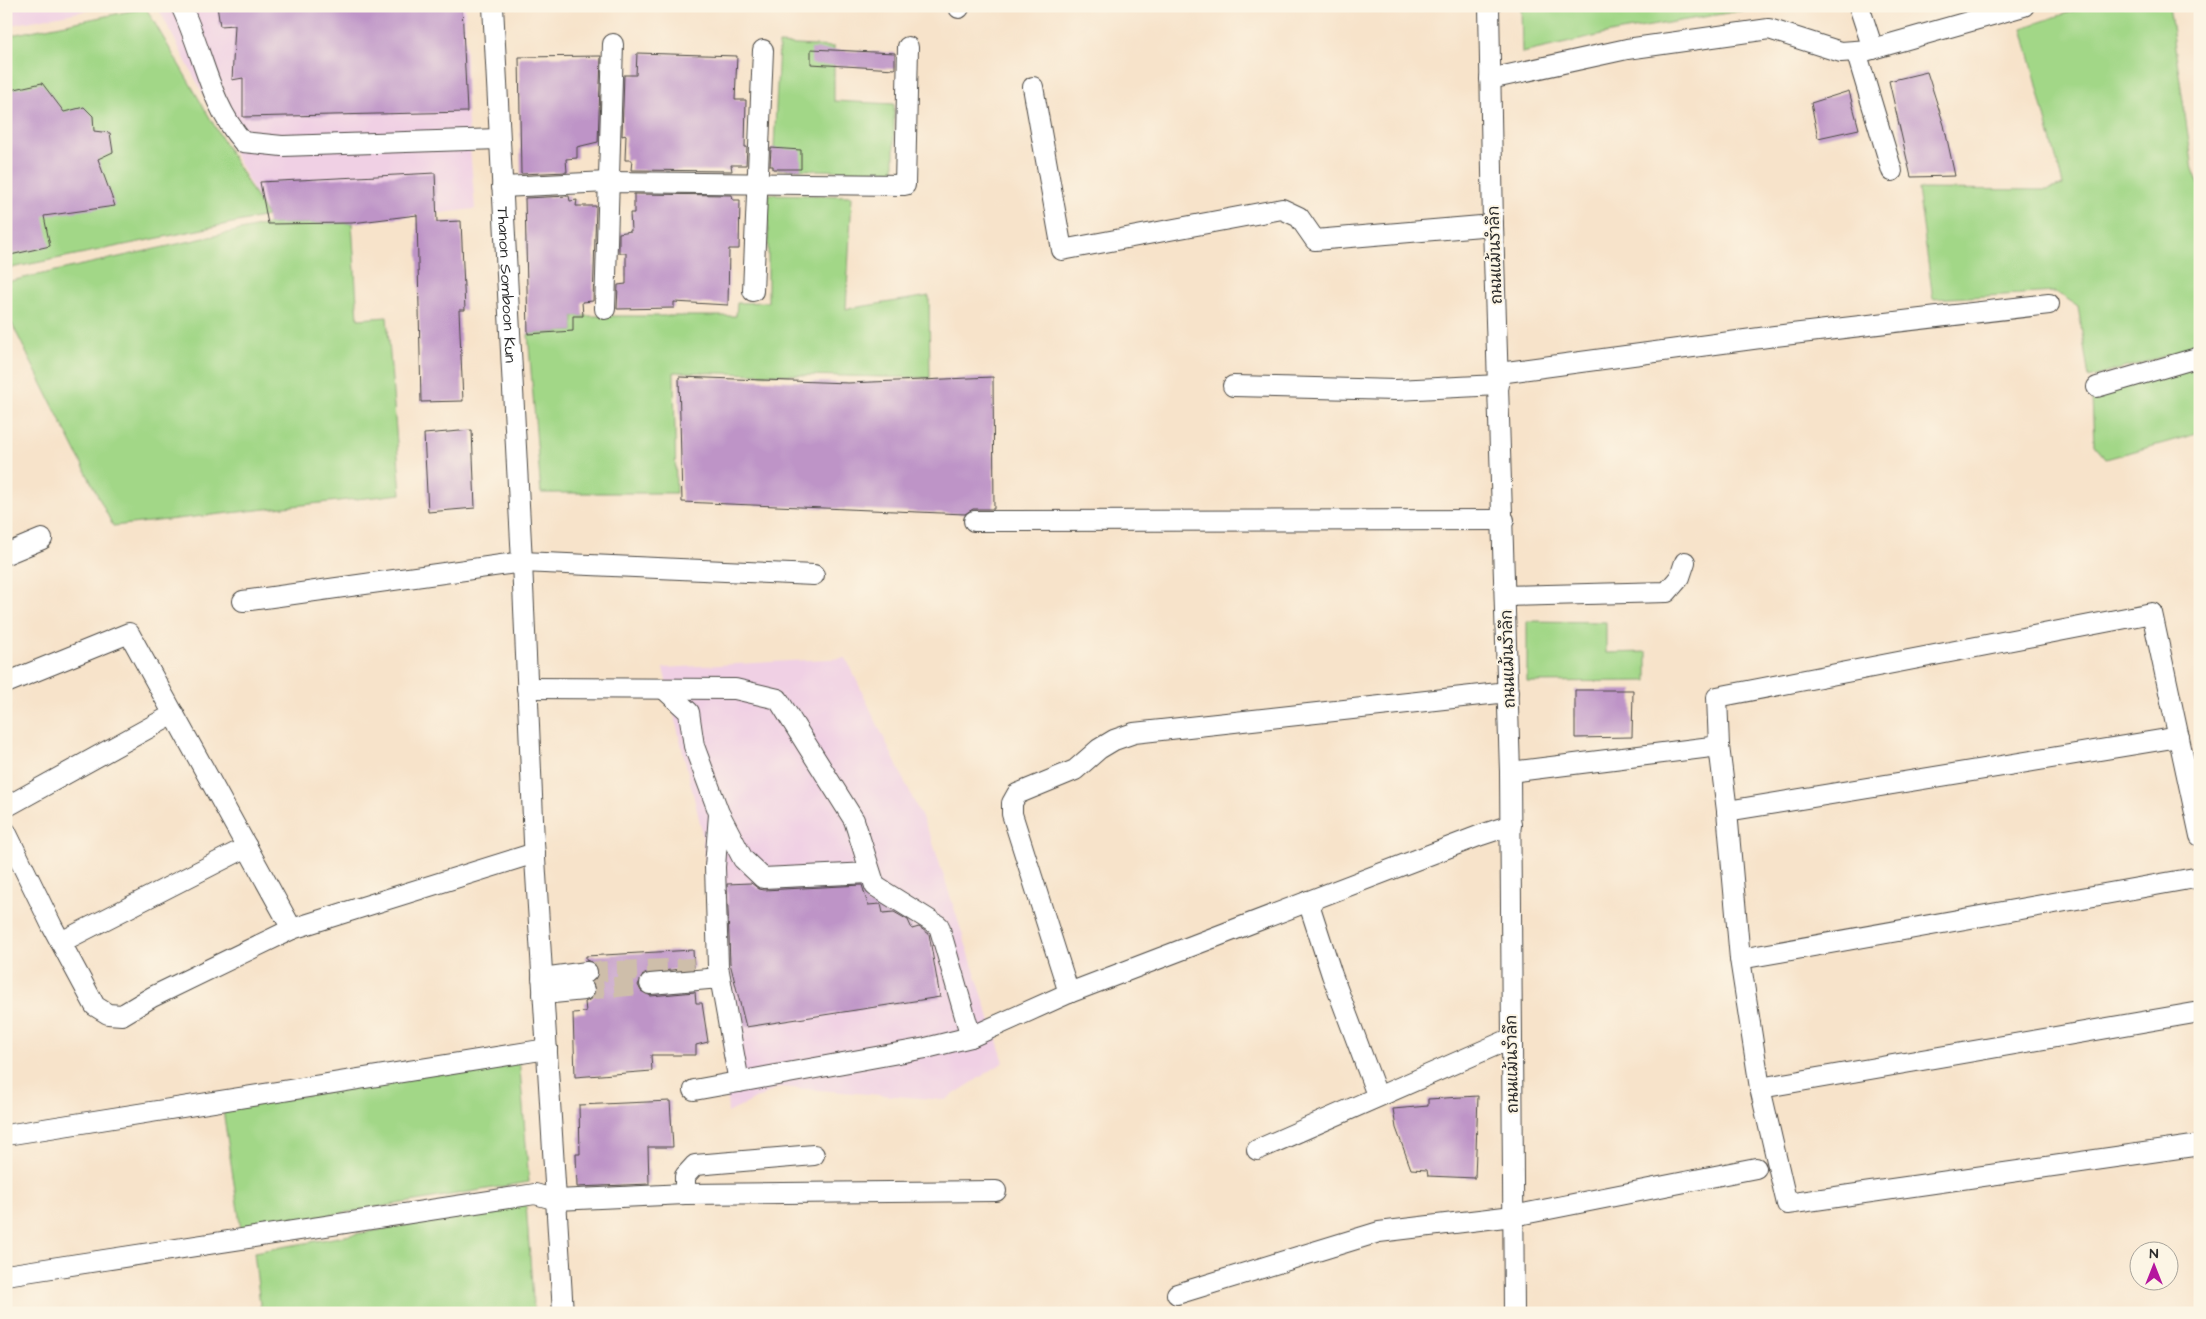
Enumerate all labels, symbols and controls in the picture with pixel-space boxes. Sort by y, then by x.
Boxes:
street label: ถนนแม้นรำลึก [1482,205,1508,305]
street label: Thanon Somboon Kun [491,206,522,363]
street label: ถนนแม้นรำลึก [1495,609,1521,709]
street label: ถนนแม้นรำลึก [1500,1015,1524,1113]
north arrow [2128,1242,2178,1292]
text: N [2150,1244,2159,1264]

